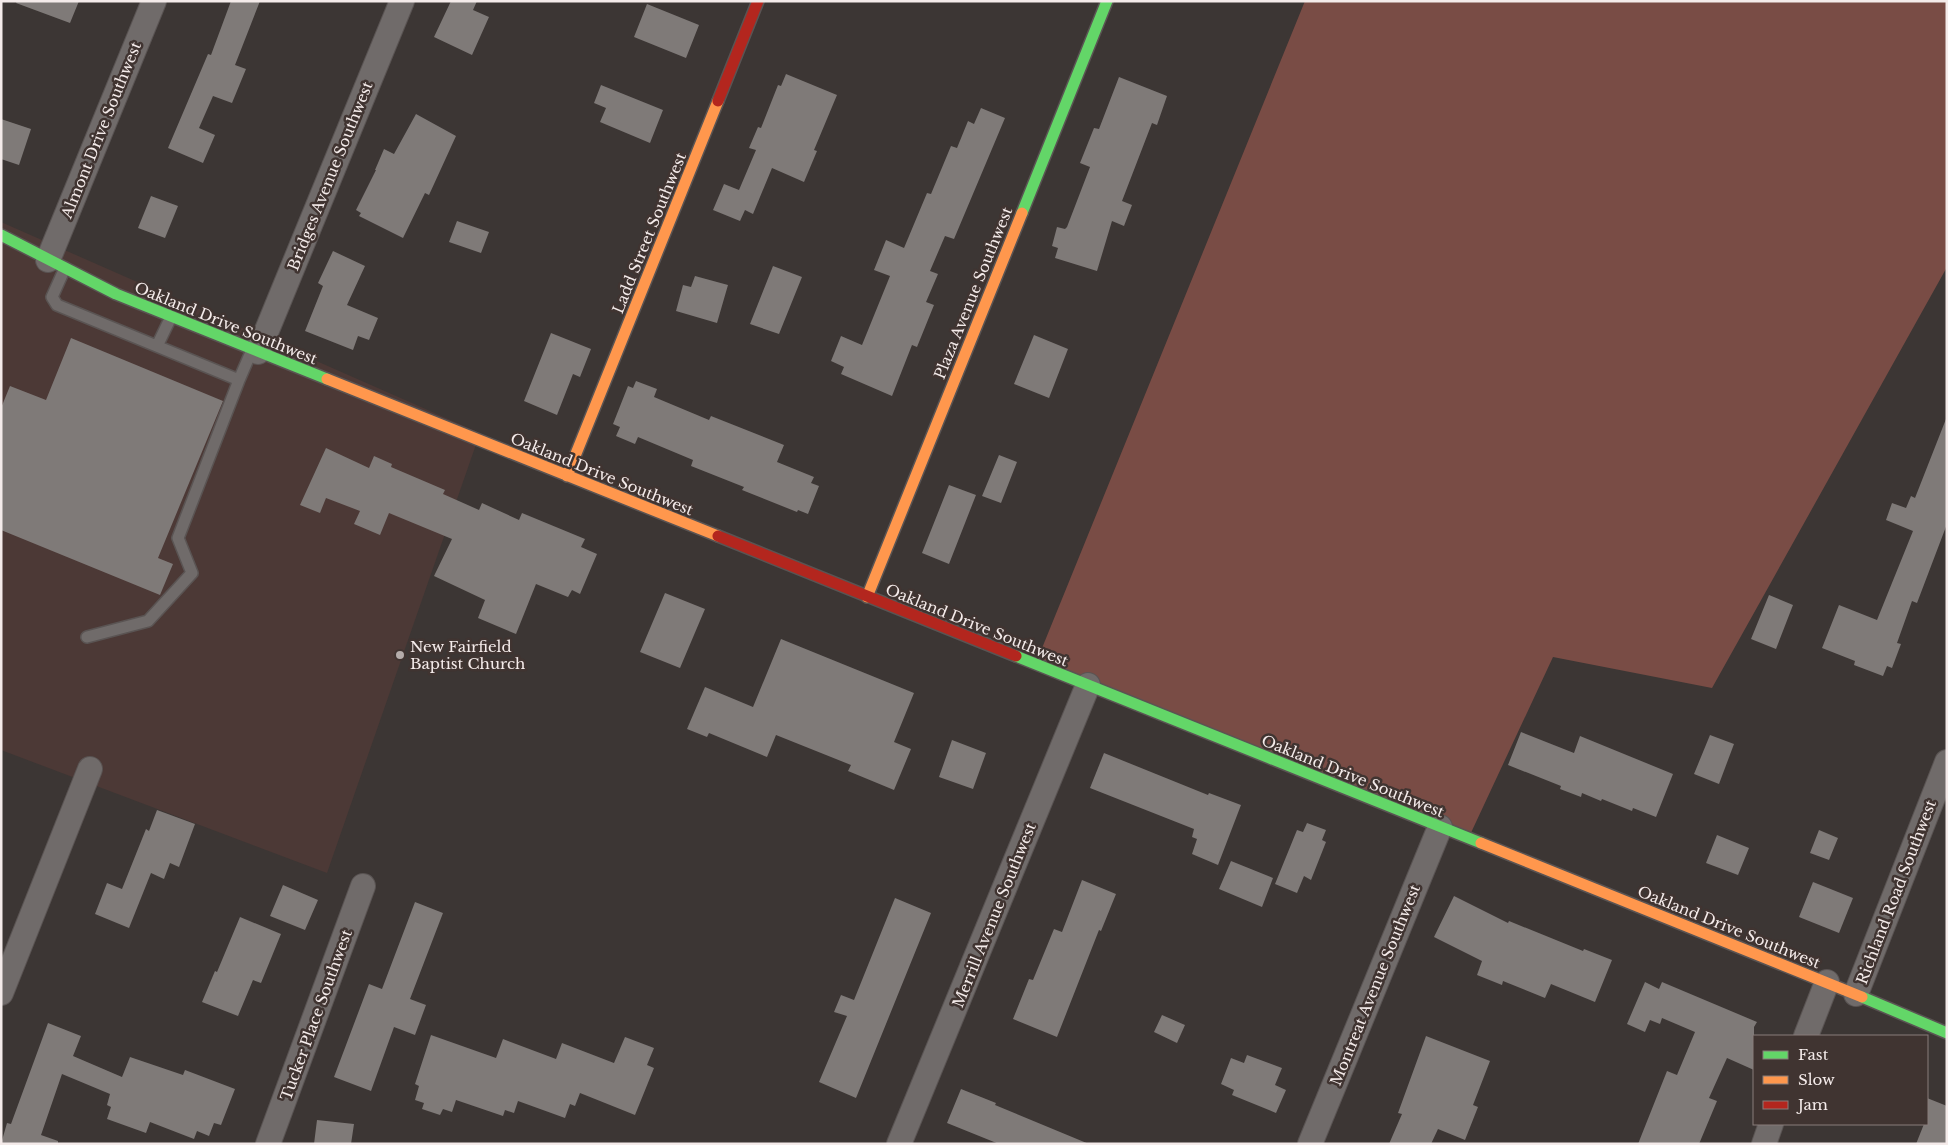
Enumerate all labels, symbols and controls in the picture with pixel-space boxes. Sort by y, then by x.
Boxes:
street label: Almont Drive Southwest [56,39,145,222]
street label: Bridges Avenue Southwest [283,78,377,273]
street label: Ladd Street Southwest [608,149,690,316]
street label: Plaza Avenue Southwest [930,204,1016,382]
street label: Oakland Drive Southwest [132,278,321,369]
street label: Oakland Drive Southwest [508,429,697,520]
street label: Oakland Drive Southwest [883,580,1072,671]
place label: New Fairfield Baptist Church [410,637,525,673]
marker: New Fairfield Baptist Church [394,649,406,661]
street label: Oakland Drive Southwest [1259,731,1448,822]
street label: Richland Road Southwest [1852,797,1940,987]
street label: Merrill Avenue Southwest [948,819,1040,1010]
street label: Montreat Avenue Southwest [1326,881,1424,1088]
street label: Oakland Drive Southwest [1635,882,1824,973]
street label: Tucker Place Southwest [276,926,356,1103]
legend [1753,1035,1928,1125]
text: Fast [1798,1045,1829,1064]
text: Slow [1798,1070,1835,1089]
text: Jam [1796,1095,1828,1114]

